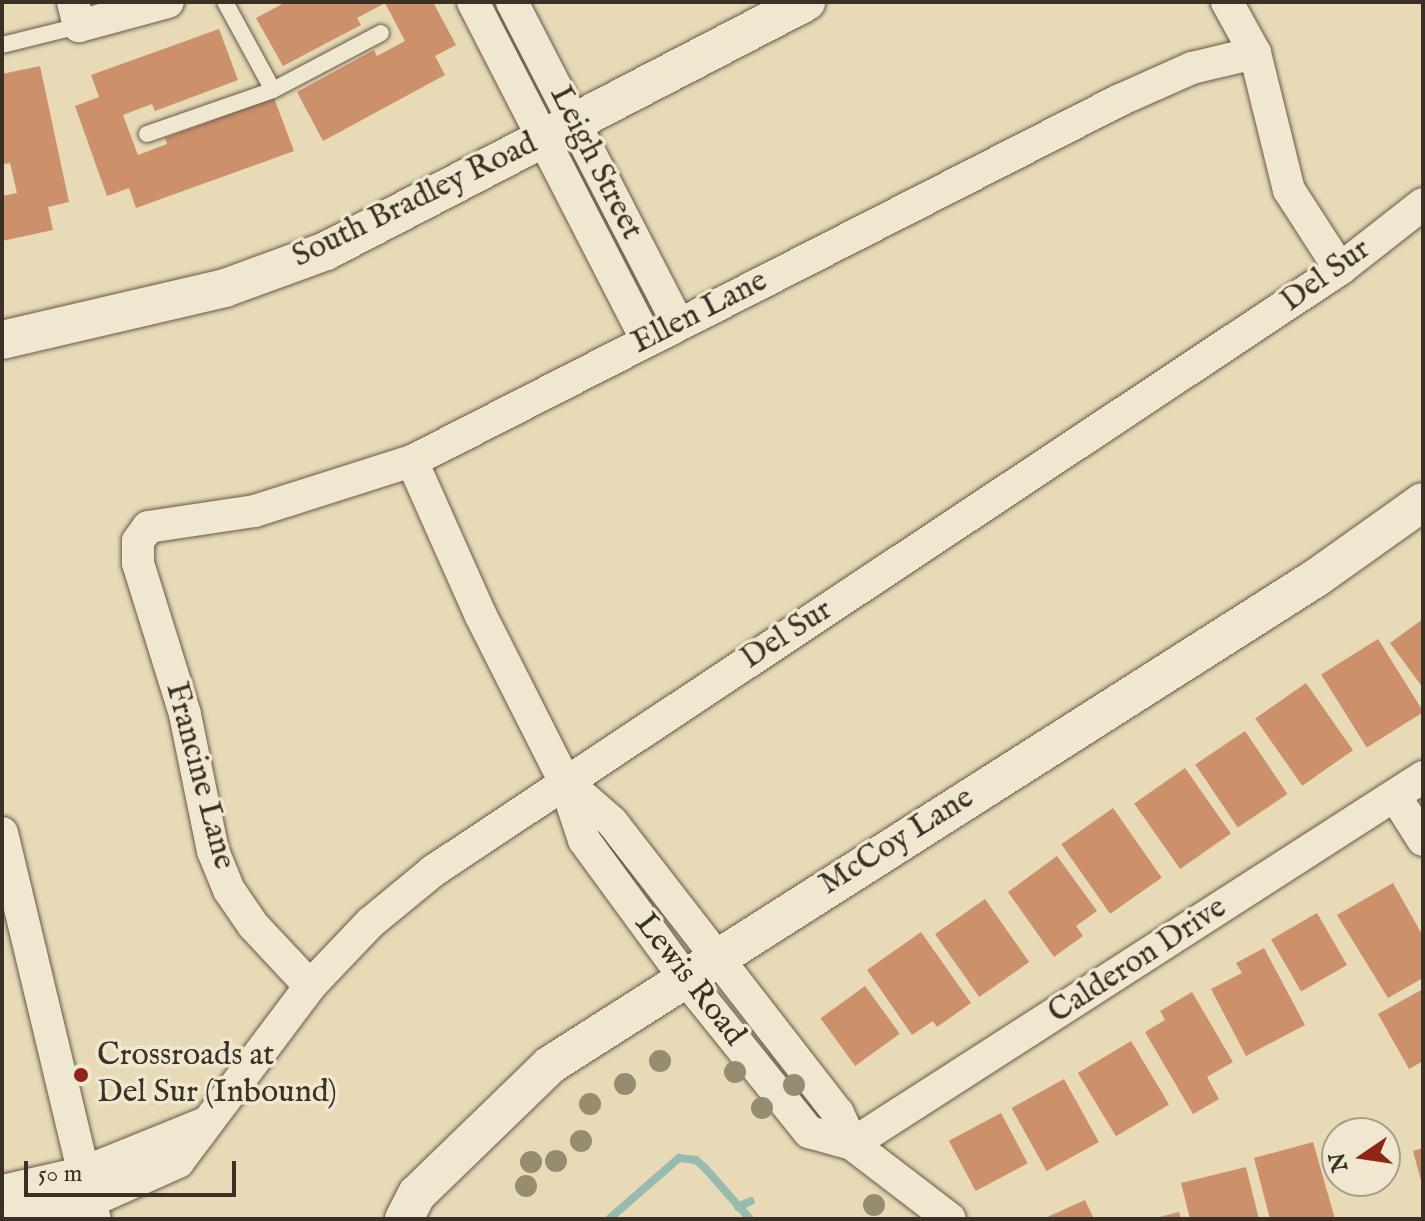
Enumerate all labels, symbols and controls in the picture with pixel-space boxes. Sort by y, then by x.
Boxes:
street label: Leigh Street [540,80,650,246]
street label: South Bradley Road [286,125,544,277]
street label: Del Sur [1274,231,1378,321]
street label: Ellen Lane [626,263,774,363]
street label: Del Sur [734,591,840,679]
street label: Francine Lane [156,678,242,874]
street label: McCoy Lane [813,779,981,905]
street label: Calderon Drive [1042,889,1234,1033]
street label: Lewis Road [625,906,753,1054]
place label: Crossroads at Del Sur (Inbound) [97,1038,337,1113]
marker: Crossroads at Del Sur (Inbound) [72,1066,90,1084]
north arrow [1321,1117,1401,1197]
scale bar [28,1145,240,1195]
text: N [1324,1150,1355,1174]
text: 50 m [38,1159,82,1190]

